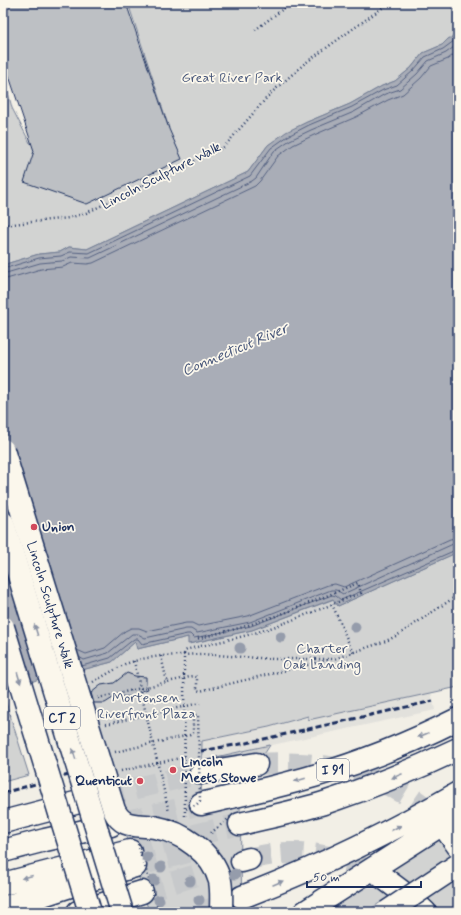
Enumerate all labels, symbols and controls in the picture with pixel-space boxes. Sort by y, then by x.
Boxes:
park label: Great River Park [181,69,283,87]
street label: Lincoln Sculpture Walk [98,138,224,214]
water label: Connecticut River [179,318,293,381]
place label: Union [42,518,75,536]
marker: Union [29,522,39,532]
street label: Lincoln Sculpture Walk [22,539,78,671]
one-way arrow [33,624,39,636]
park label: Charter Oak Landing [283,640,361,675]
one-way arrow [16,672,22,684]
park label: Mortensen Riverfront Plaza [97,689,195,723]
road number: CT 2 [44,707,80,729]
one-way arrow [416,733,428,739]
one-way arrow [71,748,77,760]
place label: Lincoln Meets Stowe [181,753,257,787]
road number: I 91 [317,759,349,781]
marker: Lincoln Meets Stowe [168,765,178,775]
place label: Quenticut [75,772,133,790]
one-way arrow [390,773,402,779]
marker: Quenticut [135,776,145,786]
one-way arrow [294,777,306,783]
one-way arrow [390,824,402,831]
scale bar [307,863,421,889]
text: 50 m [313,870,340,886]
one-way arrow [21,874,33,880]
one-way arrow [273,879,285,885]

